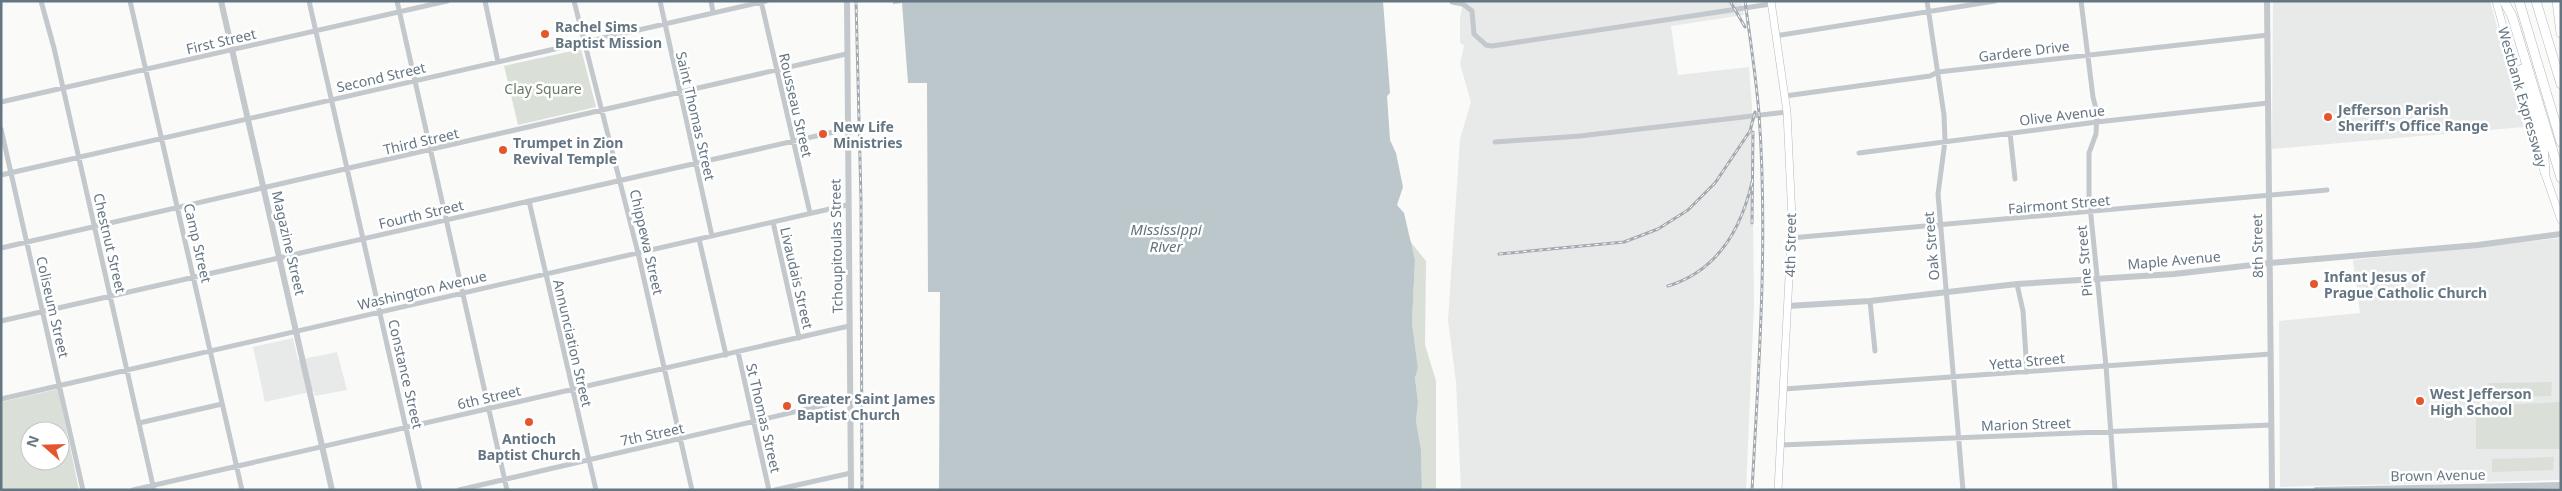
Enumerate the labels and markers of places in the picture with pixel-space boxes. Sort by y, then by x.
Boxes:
place label: Rachel Sims Baptist Mission [555,17,662,52]
marker: Rachel Sims Baptist Mission [539,28,551,40]
place label: Jefferson Parish Sheriff's Office Range [2336,100,2488,135]
marker: Jefferson Parish Sheriff's Office Range [2322,111,2334,123]
place label: New Life Ministries [833,117,903,152]
marker: New Life Ministries [817,128,829,140]
place label: Trumpet in Zion Revival Temple [513,133,623,168]
marker: Trumpet in Zion Revival Temple [497,144,509,156]
place label: Infant Jesus of Prague Catholic Church [2324,267,2487,302]
marker: Infant Jesus of Prague Catholic Church [2308,278,2320,290]
place label: West Jefferson High School [2430,384,2532,419]
place label: Greater Saint James Baptist Church [797,389,935,424]
marker: West Jefferson High School [2414,395,2426,407]
marker: Greater Saint James Baptist Church [781,400,793,412]
marker: Antioch Baptist Church [523,416,535,428]
place label: Antioch Baptist Church [477,429,581,464]

